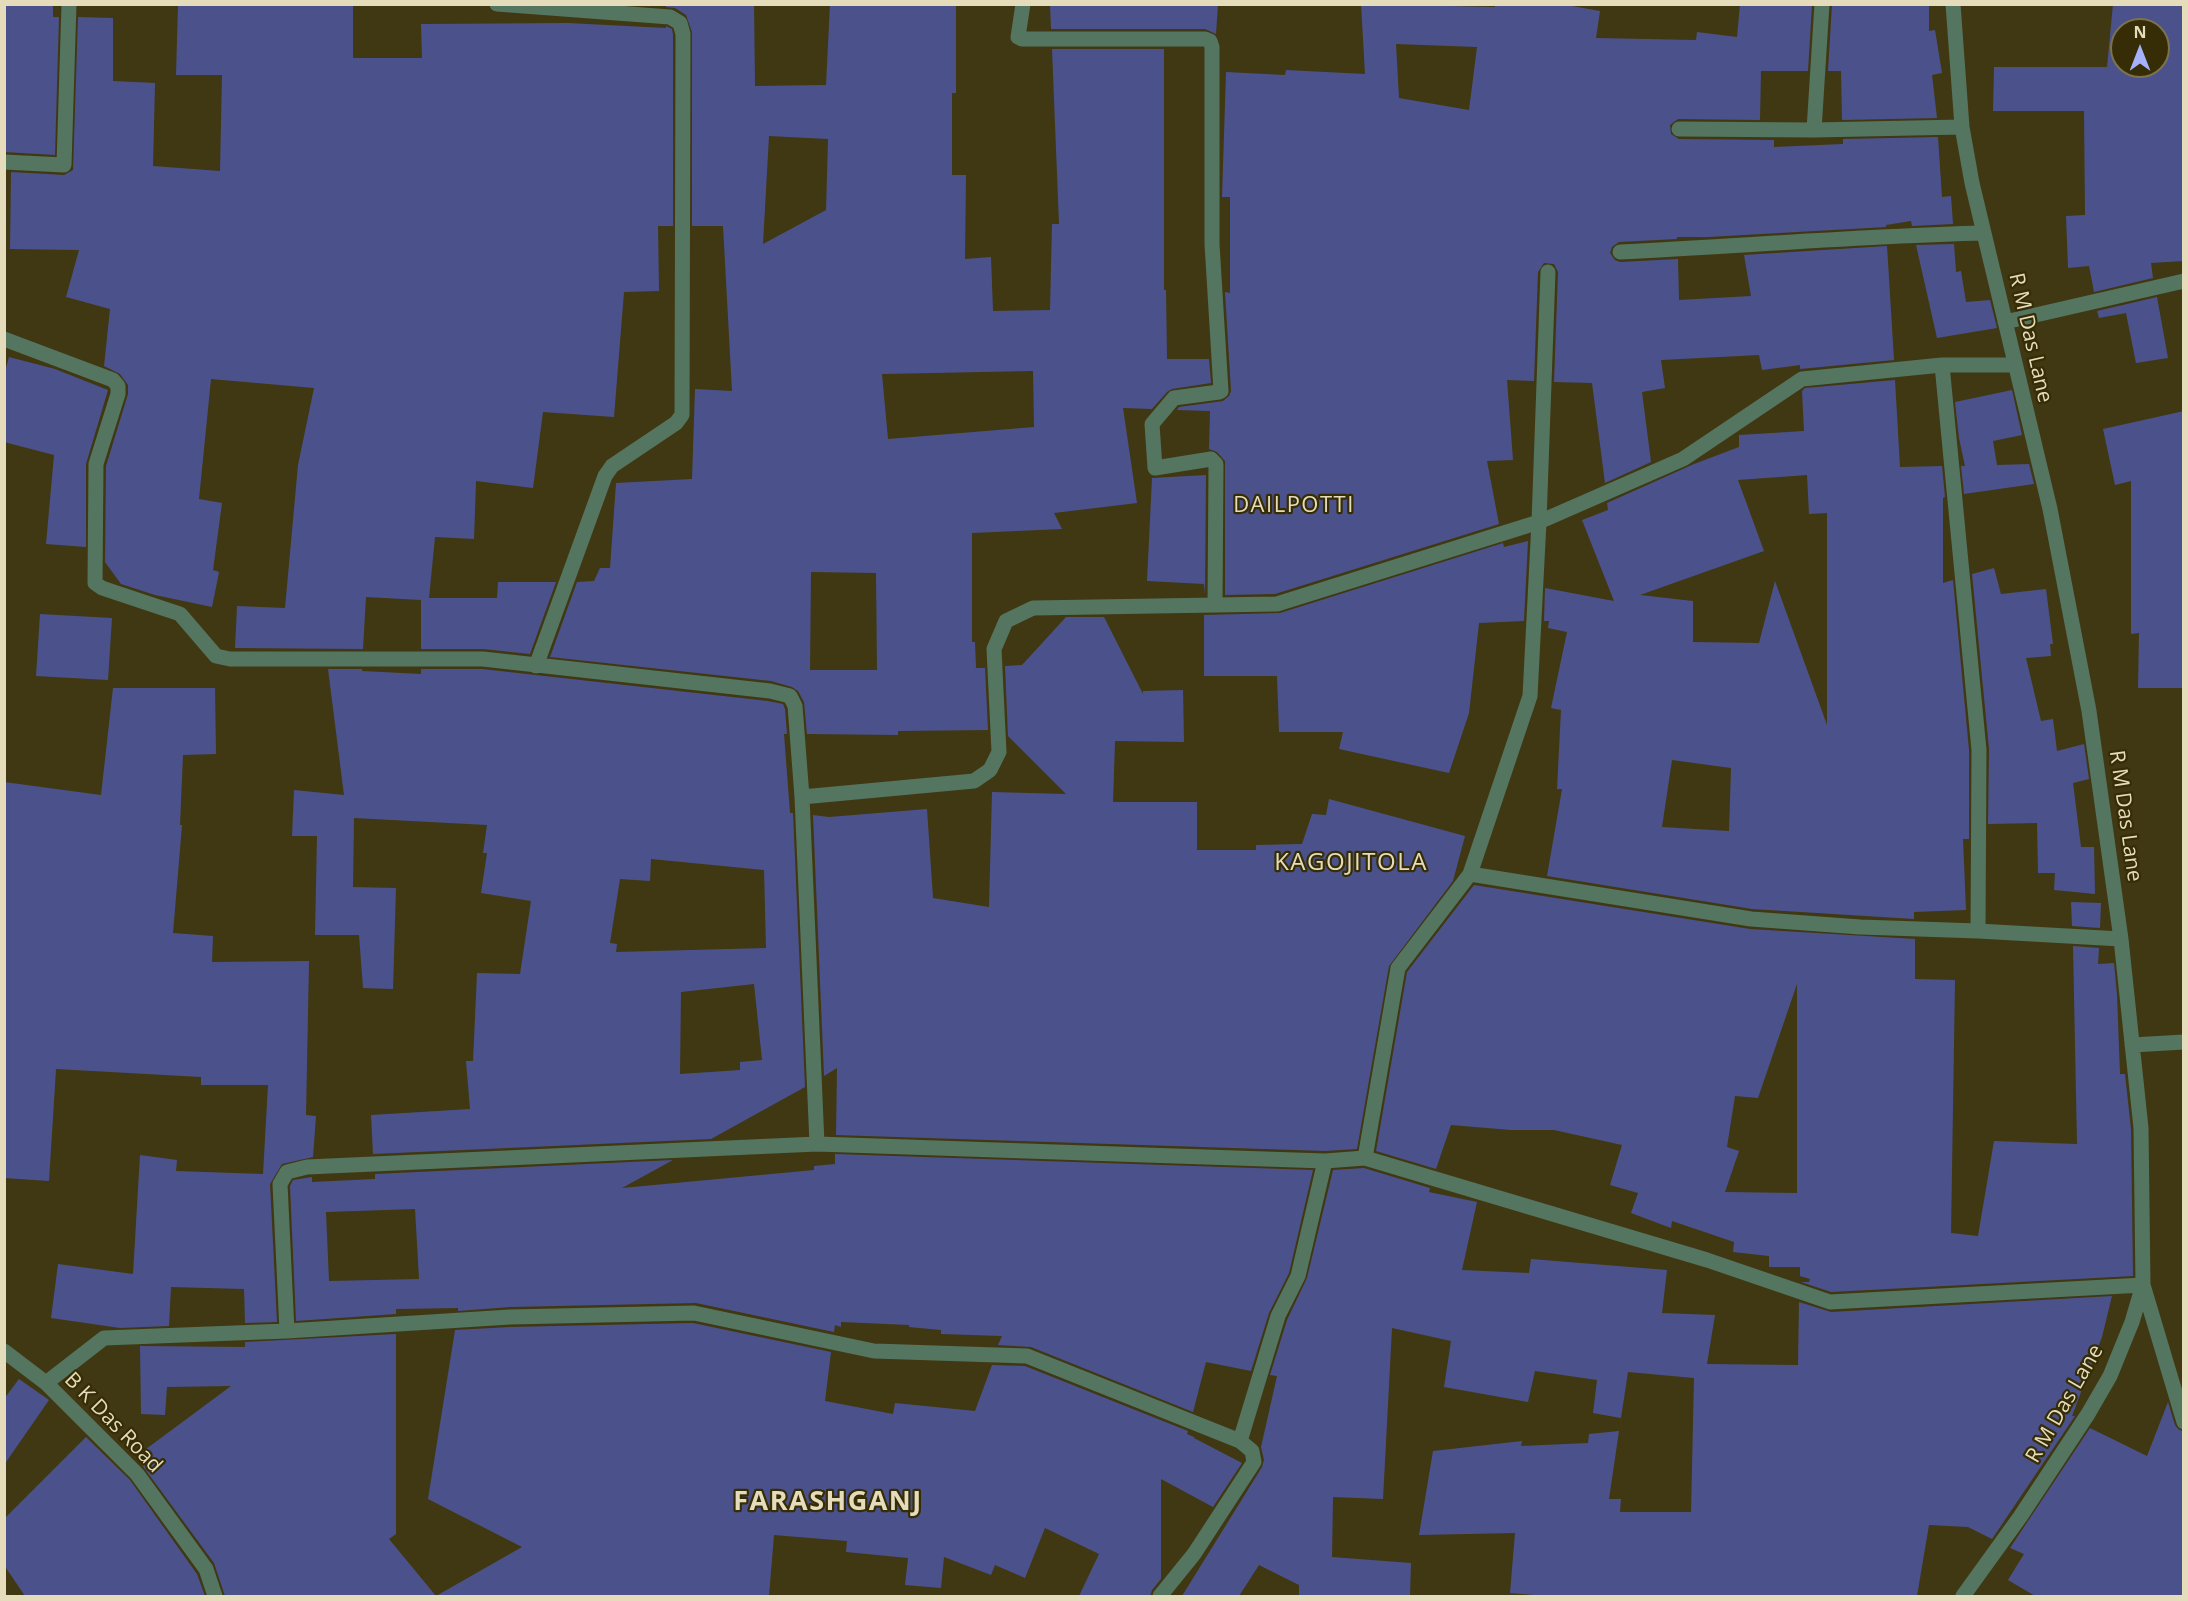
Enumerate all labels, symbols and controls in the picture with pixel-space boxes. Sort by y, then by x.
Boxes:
north arrow [2110,18,2170,78]
text: N [2133,21,2147,43]
street label: R M Das Lane [2003,271,2057,405]
district label: DAILPOTTI [1233,493,1355,519]
street label: R M Das Lane [2103,749,2147,883]
district label: KAGOJITOLA [1274,849,1428,877]
street label: R M Das Lane [2021,1340,2109,1468]
street label: B K Das Road [59,1368,167,1478]
district label: FARASHGANJ [733,1486,923,1518]

